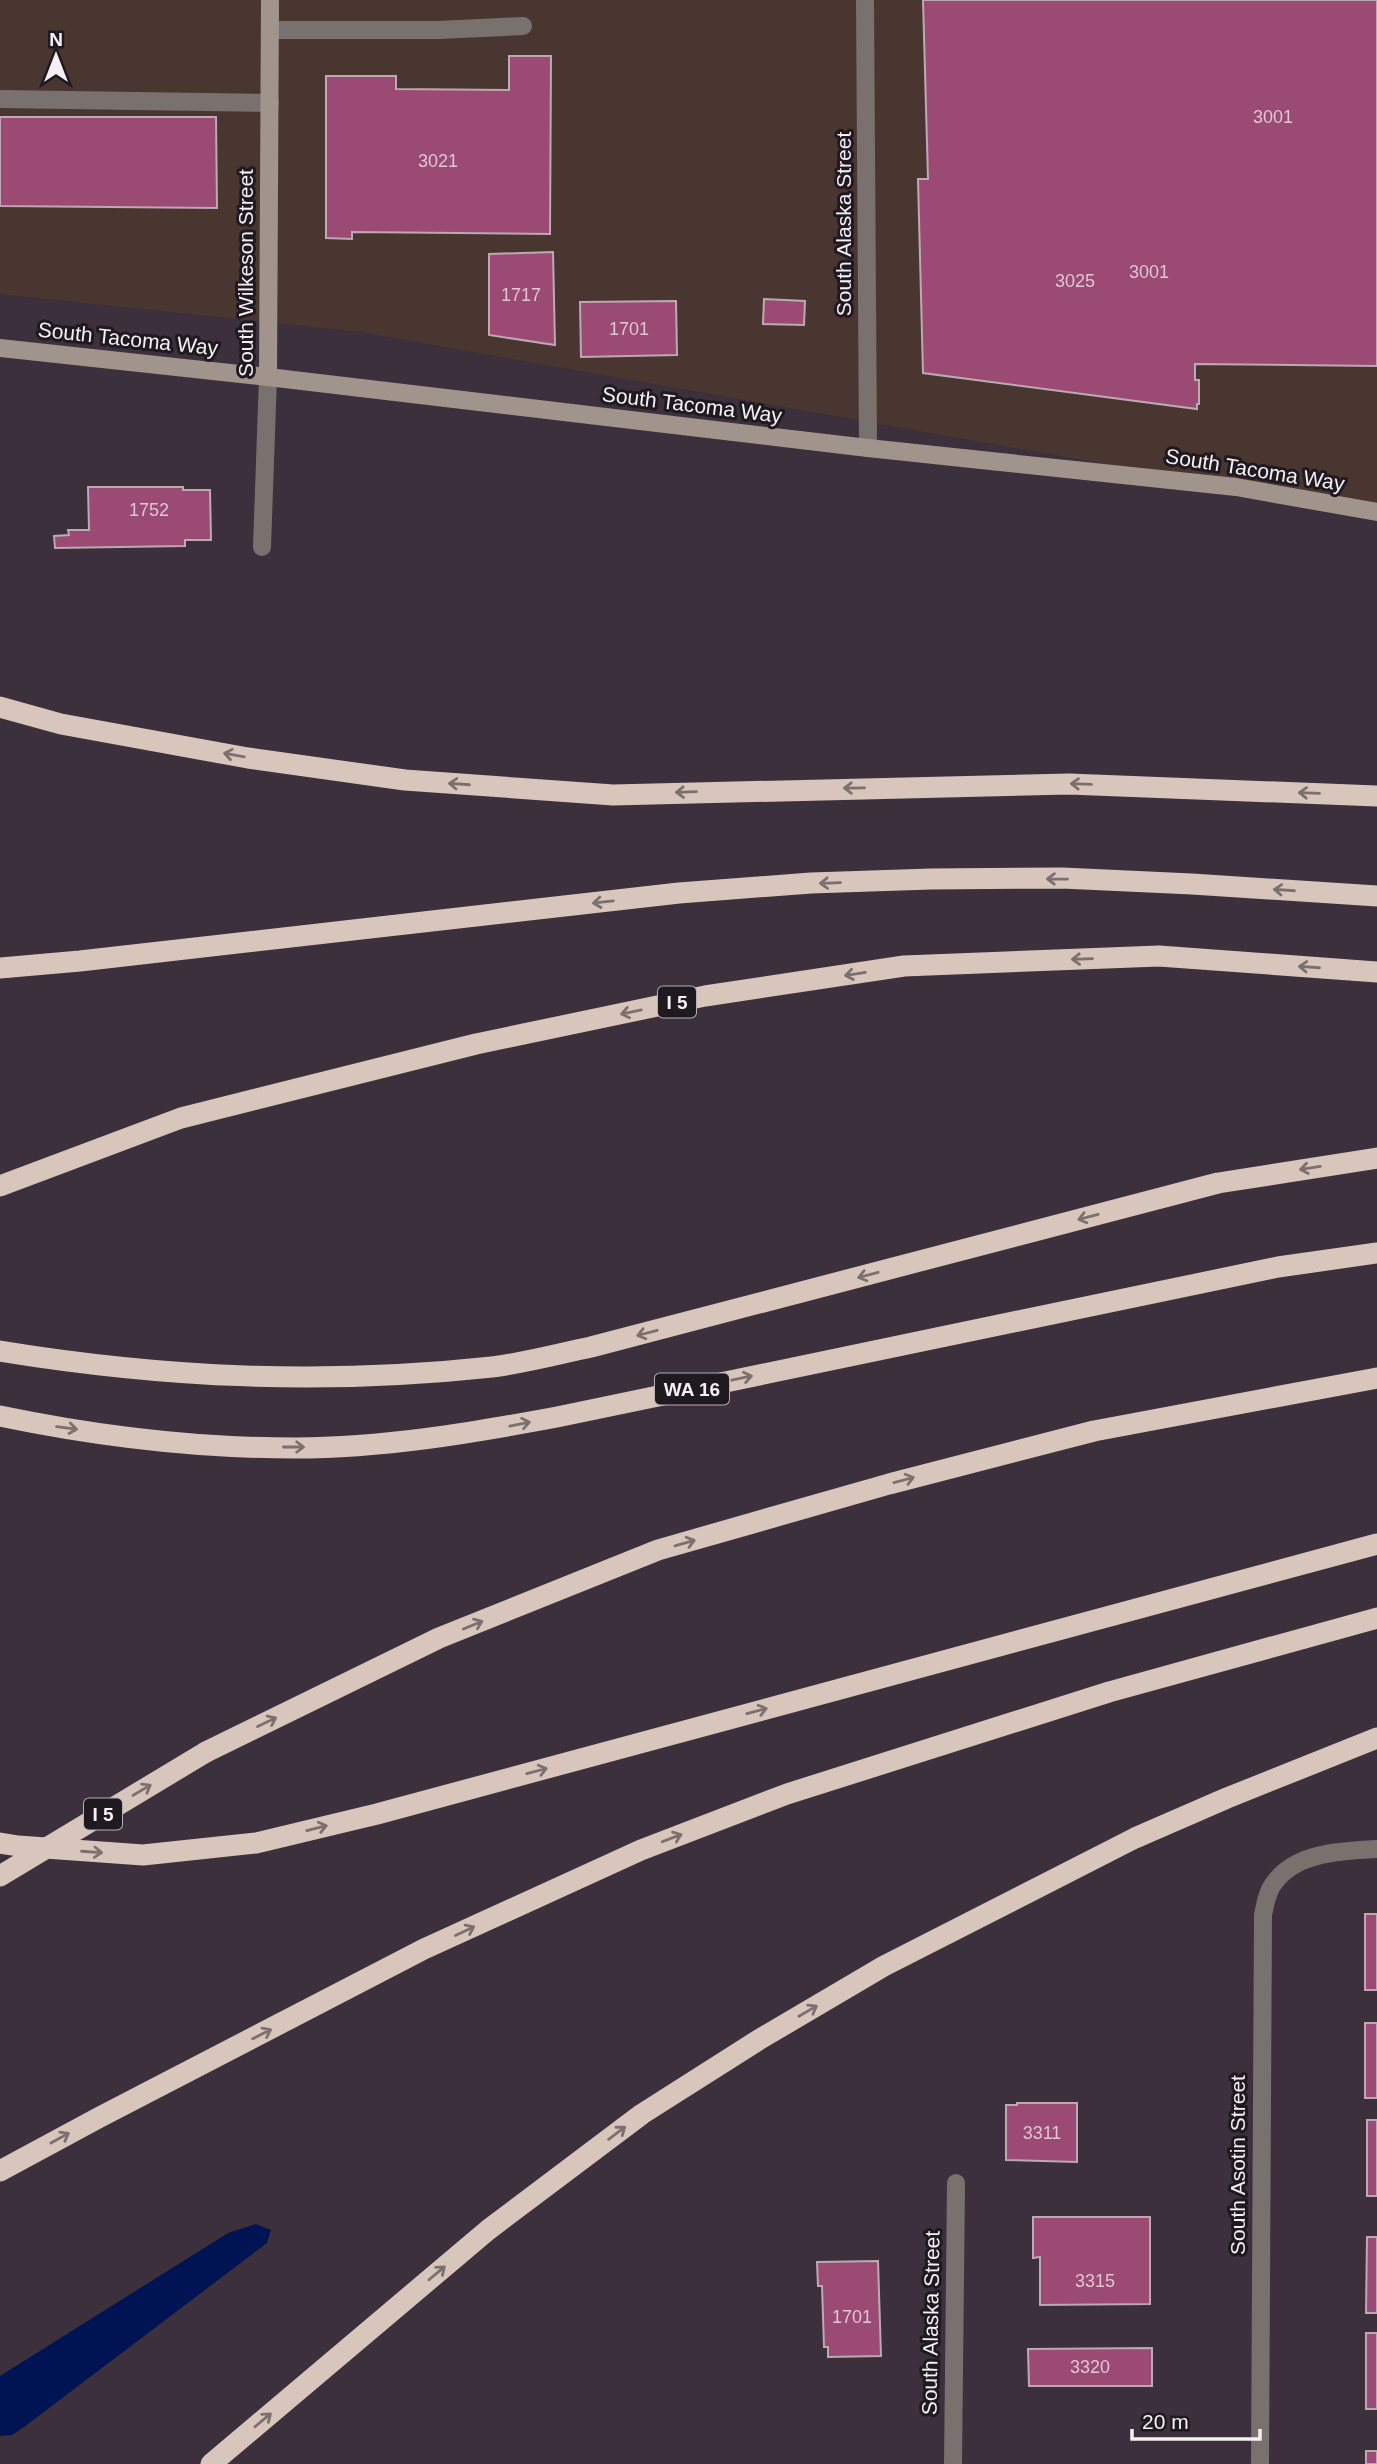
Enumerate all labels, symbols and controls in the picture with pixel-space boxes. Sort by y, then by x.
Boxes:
north arrow [21,21,91,91]
text: N [49,29,63,50]
house number: 3001 [1253,107,1293,127]
street label: South Alaska Street [832,132,855,316]
house number: 3021 [418,151,458,171]
street label: South Wilkeson Street [234,169,257,377]
house number: 3001 [1129,262,1169,282]
house number: 3025 [1055,271,1095,291]
house number: 1717 [501,285,541,305]
street label: South Tacoma Way [37,318,220,359]
house number: 1701 [609,319,649,339]
street label: South Tacoma Way [601,382,784,427]
street label: South Tacoma Way [1164,444,1347,495]
house number: 1752 [129,500,169,520]
one-way arrow [223,748,246,761]
one-way arrow [448,777,471,790]
one-way arrow [1070,778,1093,791]
one-way arrow [843,782,866,795]
one-way arrow [675,786,698,799]
one-way arrow [1298,787,1321,800]
one-way arrow [1046,872,1069,885]
one-way arrow [819,876,842,889]
one-way arrow [1274,883,1296,896]
one-way arrow [592,895,615,908]
one-way arrow [1071,953,1094,966]
one-way arrow [1298,960,1321,973]
one-way arrow [844,968,867,981]
road number: I 5 [658,986,696,1018]
one-way arrow [620,1005,643,1019]
one-way arrow [1299,1162,1321,1175]
one-way arrow [1077,1211,1099,1224]
one-way arrow [857,1269,879,1282]
one-way arrow [637,1327,659,1340]
one-way arrow [730,1371,753,1385]
road number: WA 16 [655,1373,729,1404]
one-way arrow [508,1417,531,1430]
one-way arrow [55,1421,78,1434]
one-way arrow [282,1440,305,1454]
one-way arrow [892,1473,914,1486]
one-way arrow [674,1535,696,1548]
one-way arrow [462,1617,483,1630]
one-way arrow [746,1704,768,1717]
one-way arrow [256,1715,277,1729]
one-way arrow [526,1763,548,1776]
one-way arrow [132,1783,152,1797]
road number: I 5 [84,1798,122,1830]
one-way arrow [305,1821,328,1834]
one-way arrow [661,1830,683,1843]
one-way arrow [80,1845,103,1858]
one-way arrow [454,1923,475,1937]
one-way arrow [798,2004,818,2018]
one-way arrow [251,2026,272,2040]
street label: South Asotin Street [1226,2075,1249,2255]
house number: 3311 [1023,2123,1061,2143]
one-way arrow [607,2126,625,2141]
one-way arrow [49,2131,70,2145]
street label: South Alaska Street [917,2230,944,2415]
one-way arrow [428,2265,446,2281]
house number: 3315 [1075,2271,1115,2291]
house number: 1701 [832,2307,872,2327]
house number: 3320 [1070,2357,1110,2377]
scale bar [1132,2398,1260,2442]
text: 20 m [1142,2410,1189,2433]
one-way arrow [254,2412,272,2428]

